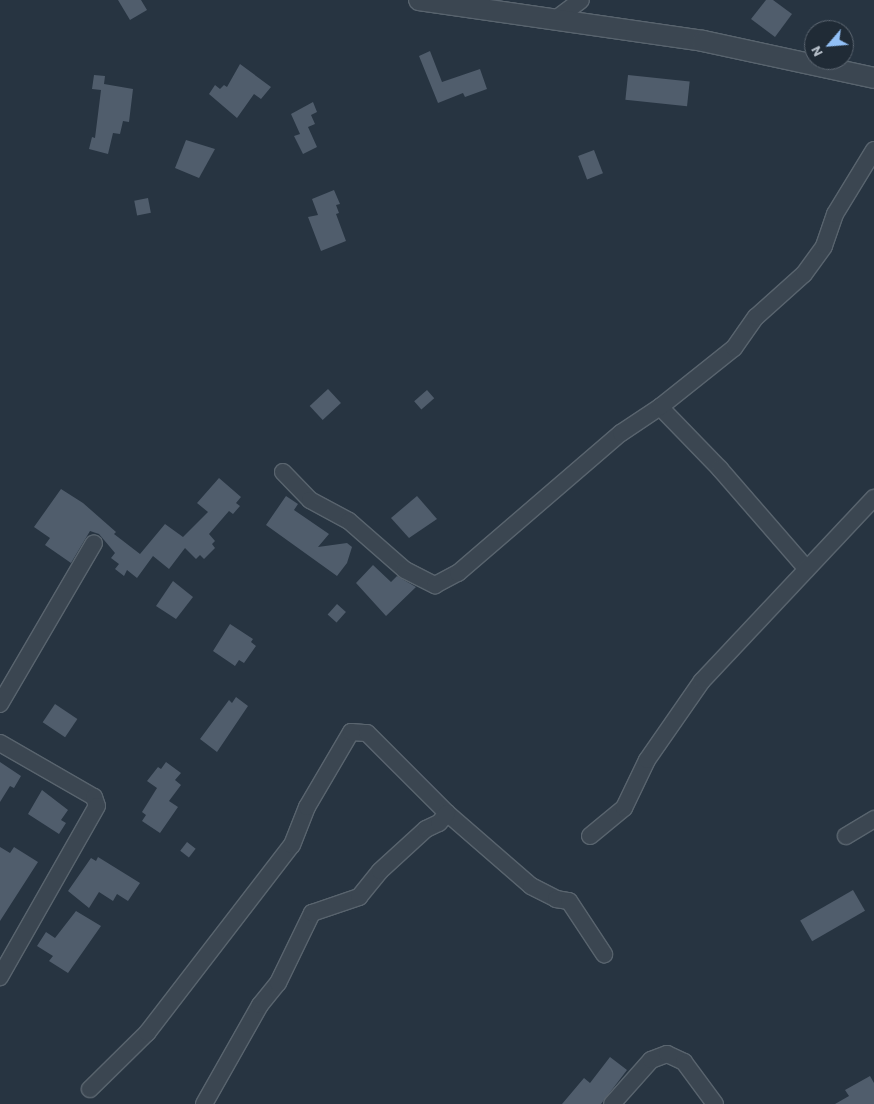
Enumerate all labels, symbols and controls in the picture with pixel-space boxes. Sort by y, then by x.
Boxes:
north arrow [804,20,854,70]
text: N [806,44,826,60]

